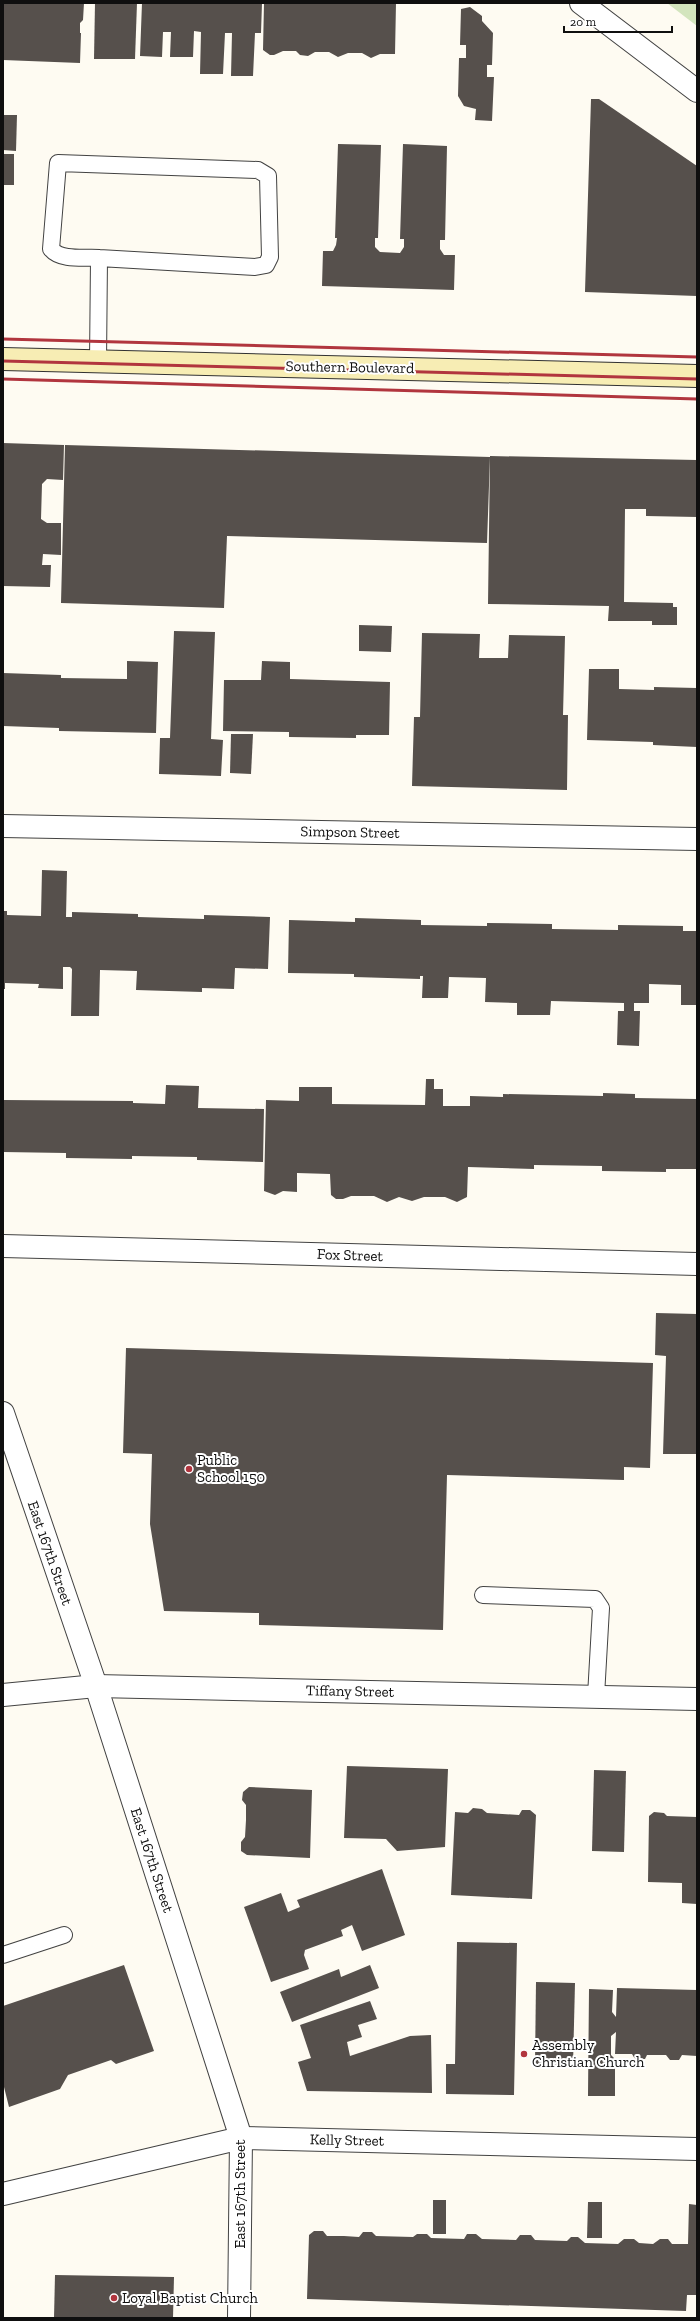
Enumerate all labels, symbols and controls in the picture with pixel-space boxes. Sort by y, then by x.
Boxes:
scale bar [564,8,672,34]
text: 20 m [570,15,597,29]
street label: Southern Boulevard [285,357,415,377]
street label: Simpson Street [300,822,400,842]
street label: Fox Street [317,1245,384,1265]
place label: Public School 150 [197,1451,265,1486]
marker: Public School 150 [184,1464,194,1474]
street label: East 167th Street [24,1498,76,1608]
street label: Tiffany Street [306,1681,395,1701]
street label: East 167th Street [127,1805,178,1915]
place label: Assembly Christian Church [532,2036,645,2071]
marker: Assembly Christian Church [519,2049,529,2059]
street label: Kelly Street [310,2130,385,2150]
street label: East 167th Street [231,2139,249,2249]
place label: Loyal Baptist Church [122,2289,259,2307]
marker: Loyal Baptist Church [109,2293,119,2303]

